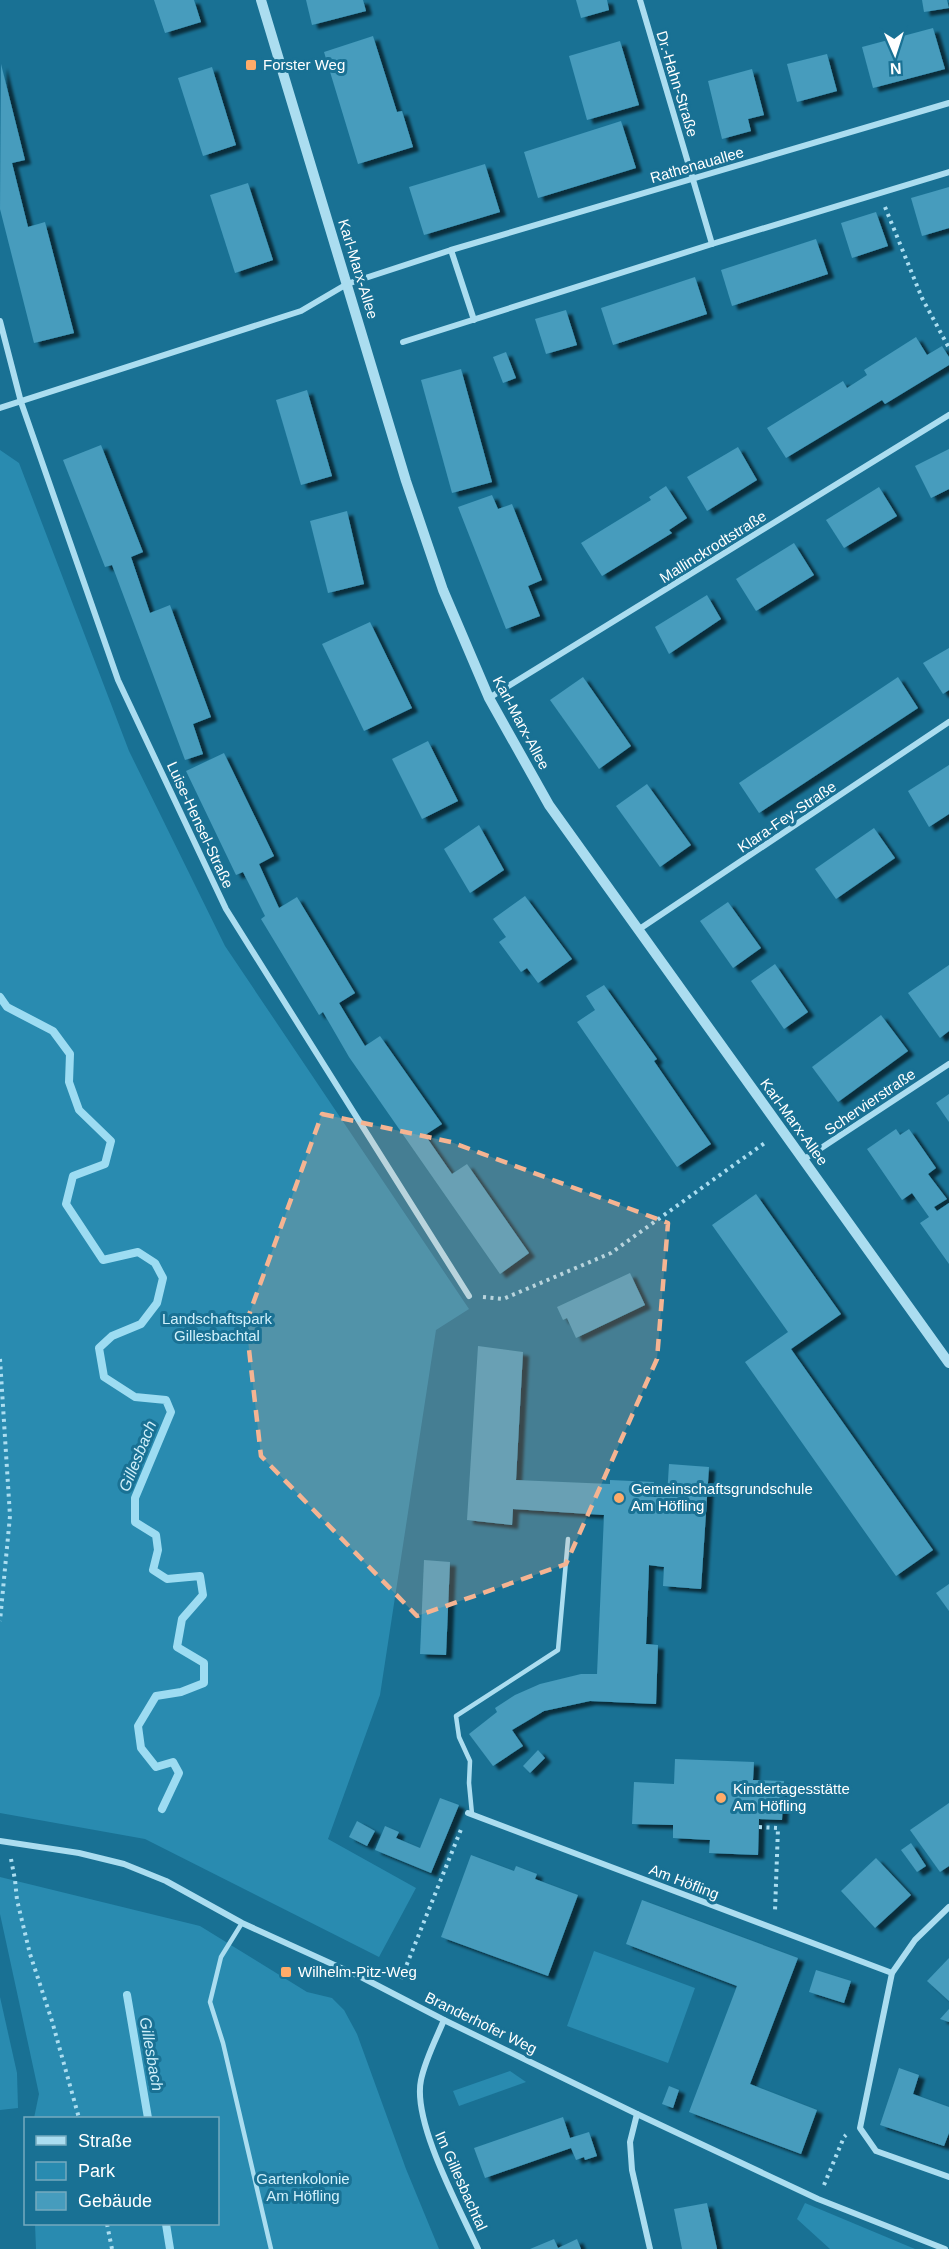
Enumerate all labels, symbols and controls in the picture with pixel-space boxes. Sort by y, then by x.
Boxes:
north arrow [865,24,925,84]
street label: Dr.-Hahn-Straße [653,29,702,139]
place label: Forster Weg [263,56,345,73]
marker: Forster Weg [244,58,258,72]
text: N [890,60,902,77]
street label: Rathenauallee [648,143,746,186]
street label: Karl-Marx-Allee [335,217,382,321]
street label: Mallinckrodtstraße [656,507,769,586]
street label: Karl-Marx-Allee [490,673,553,772]
street label: Luise-Hensel-Straße [164,759,237,891]
street label: Klara-Fey-Straße [734,777,839,856]
street label: Schervierstraße [821,1065,918,1138]
street label: Karl-Marx-Allee [757,1075,832,1169]
park label: Landschaftspark Gillesbachtal [162,1310,273,1344]
water label: Gillesbach [116,1418,159,1494]
place label: Gemeinschaftsgrundschule Am Höfling [631,1480,813,1514]
marker: Gemeinschaftsgrundschule Am Höfling [612,1491,626,1505]
place label: Kindertagesstätte Am Höfling [733,1780,850,1814]
marker: Kindertagesstätte Am Höfling [714,1791,728,1805]
street label: Am Höfling [647,1860,721,1903]
place label: Wilhelm-Pitz-Weg [298,1963,417,1980]
marker: Wilhelm-Pitz-Weg [279,1965,293,1979]
street label: Branderhofer Weg [423,1988,540,2057]
water label: Gillesbach [137,2016,166,2092]
legend [24,2117,219,2225]
street label: Im Gillesbachtal [432,2129,491,2233]
text: Straße [78,2131,132,2151]
text: Park [78,2161,116,2181]
park label: Gartenkolonie Am Höfling [256,2170,350,2204]
text: Gebäude [78,2191,152,2211]

